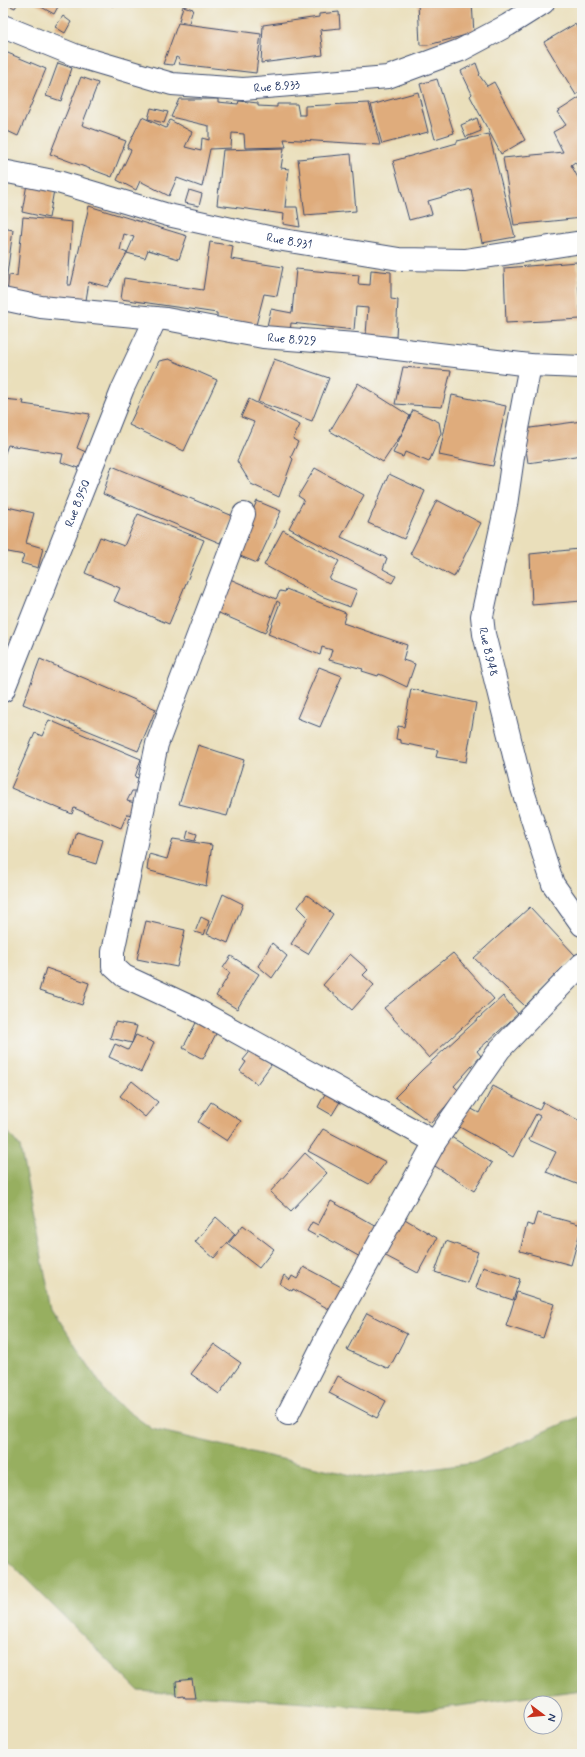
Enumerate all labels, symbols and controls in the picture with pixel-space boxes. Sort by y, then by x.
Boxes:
street label: Rue 8.933 [253,77,301,97]
street label: Rue 8.931 [265,230,313,254]
street label: Rue 8.929 [267,330,317,350]
street label: Rue 8.950 [62,477,95,530]
street label: Rue 8.948 [474,626,501,678]
north arrow [523,1695,563,1735]
text: N [544,1712,559,1723]

